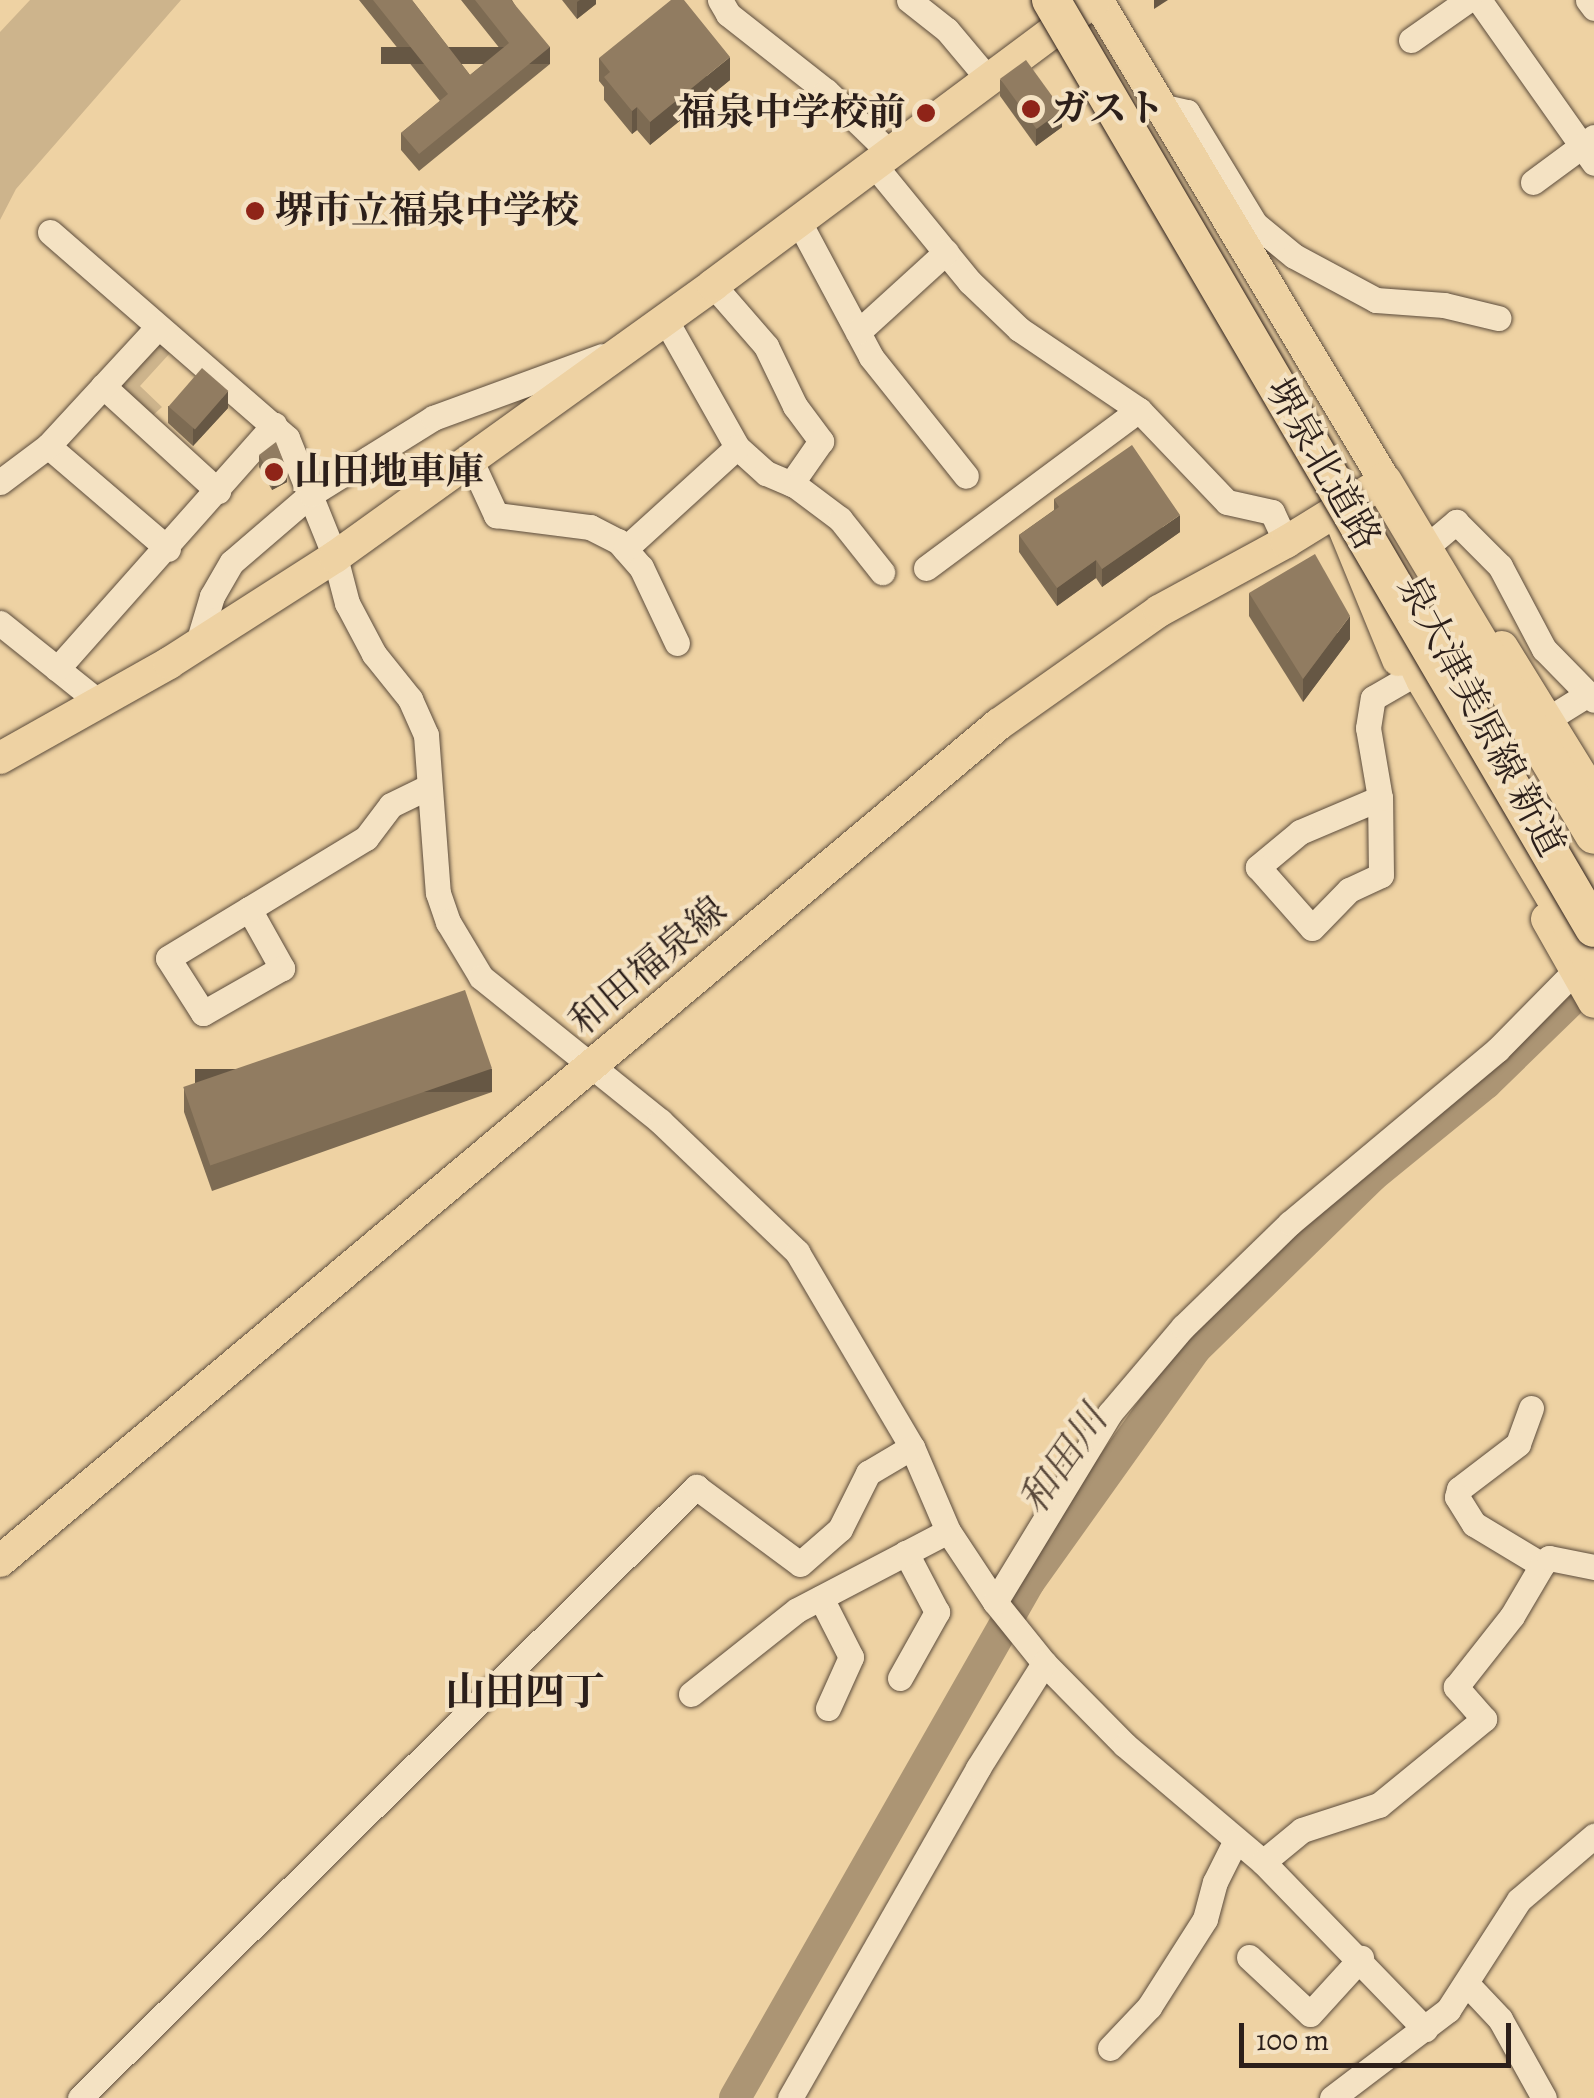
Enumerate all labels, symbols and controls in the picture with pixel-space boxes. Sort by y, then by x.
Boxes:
place label: ガスト [1051,86,1165,132]
place label: 福泉中学校前 [678,90,906,136]
marker: ガスト [1020,98,1042,120]
marker: 福泉中学校前 [915,102,937,124]
place label: 堺市立福泉中学校 [275,188,579,234]
marker: 堺市立福泉中学校 [244,200,266,222]
street label: 堺泉北道路 [1256,370,1390,558]
place label: 山田地車庫 [294,449,484,495]
marker: 山田地車庫 [263,461,285,483]
street label: 泉大津美原線 新道 [1388,568,1574,864]
street label: 和田福泉線 [561,887,735,1045]
water label: 和田川 [1009,1397,1117,1523]
district label: 山田四丁 [445,1668,605,1716]
scale bar [1244,2003,1516,2065]
text: 100 m [1256,2020,1329,2060]

